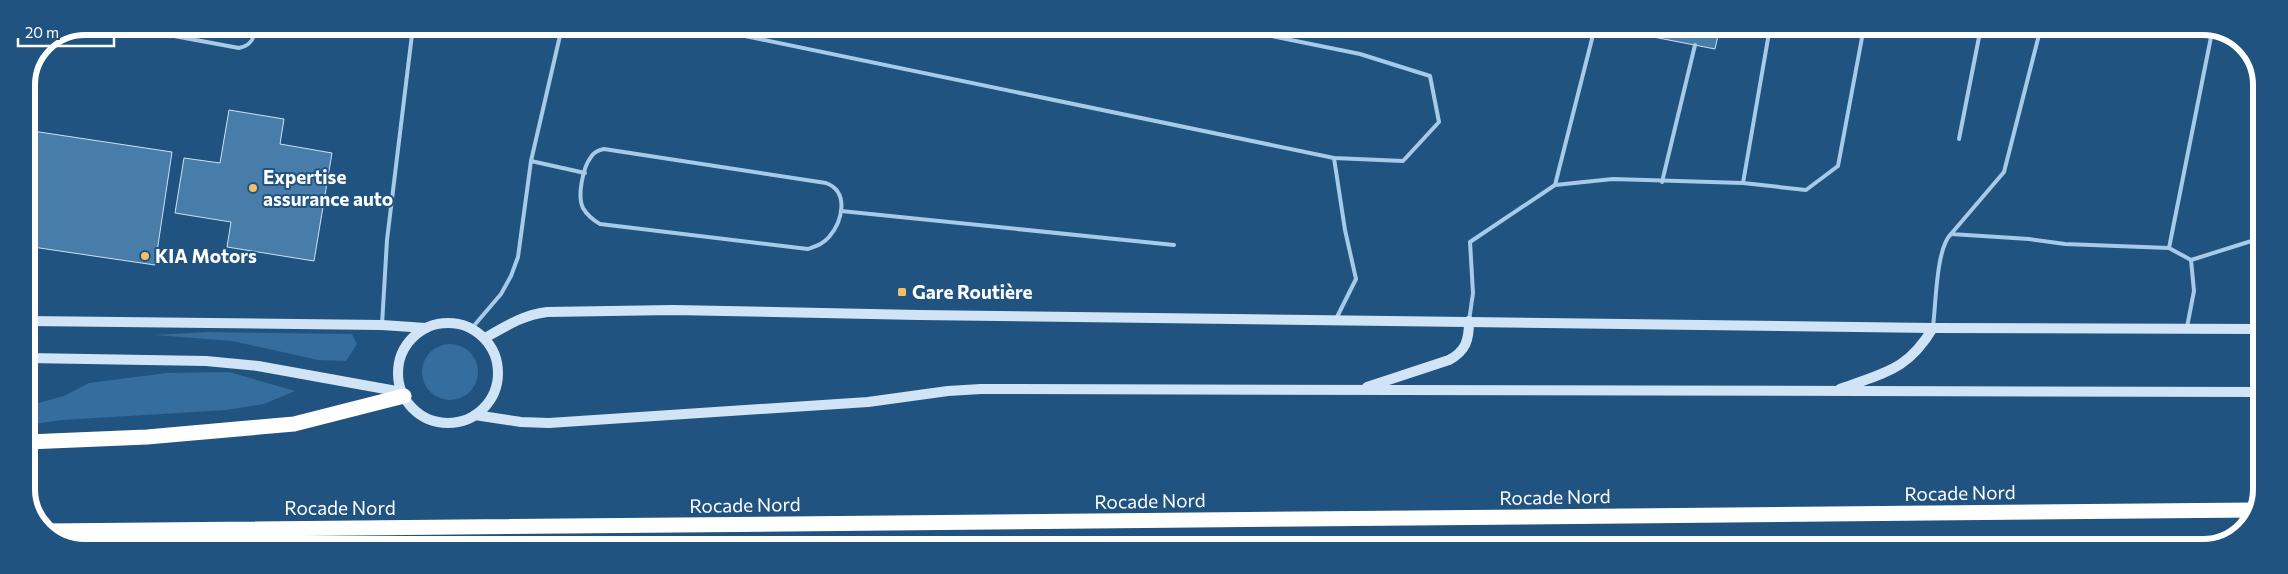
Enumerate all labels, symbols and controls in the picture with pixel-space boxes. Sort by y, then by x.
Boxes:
scale bar [18,15,114,47]
text: 20 m [25,23,59,41]
place label: Expertise assurance auto [263,165,393,210]
marker: Expertise assurance auto [247,182,259,194]
place label: KIA Motors [155,244,257,267]
marker: KIA Motors [139,250,151,262]
place label: Gare Routière [912,280,1033,303]
marker: Gare Routière [896,286,908,298]
street label: Rocade Nord [1904,480,2016,505]
street label: Rocade Nord [1499,484,1611,509]
street label: Rocade Nord [1094,488,1206,513]
street label: Rocade Nord [689,492,801,517]
street label: Rocade Nord [284,496,396,519]

